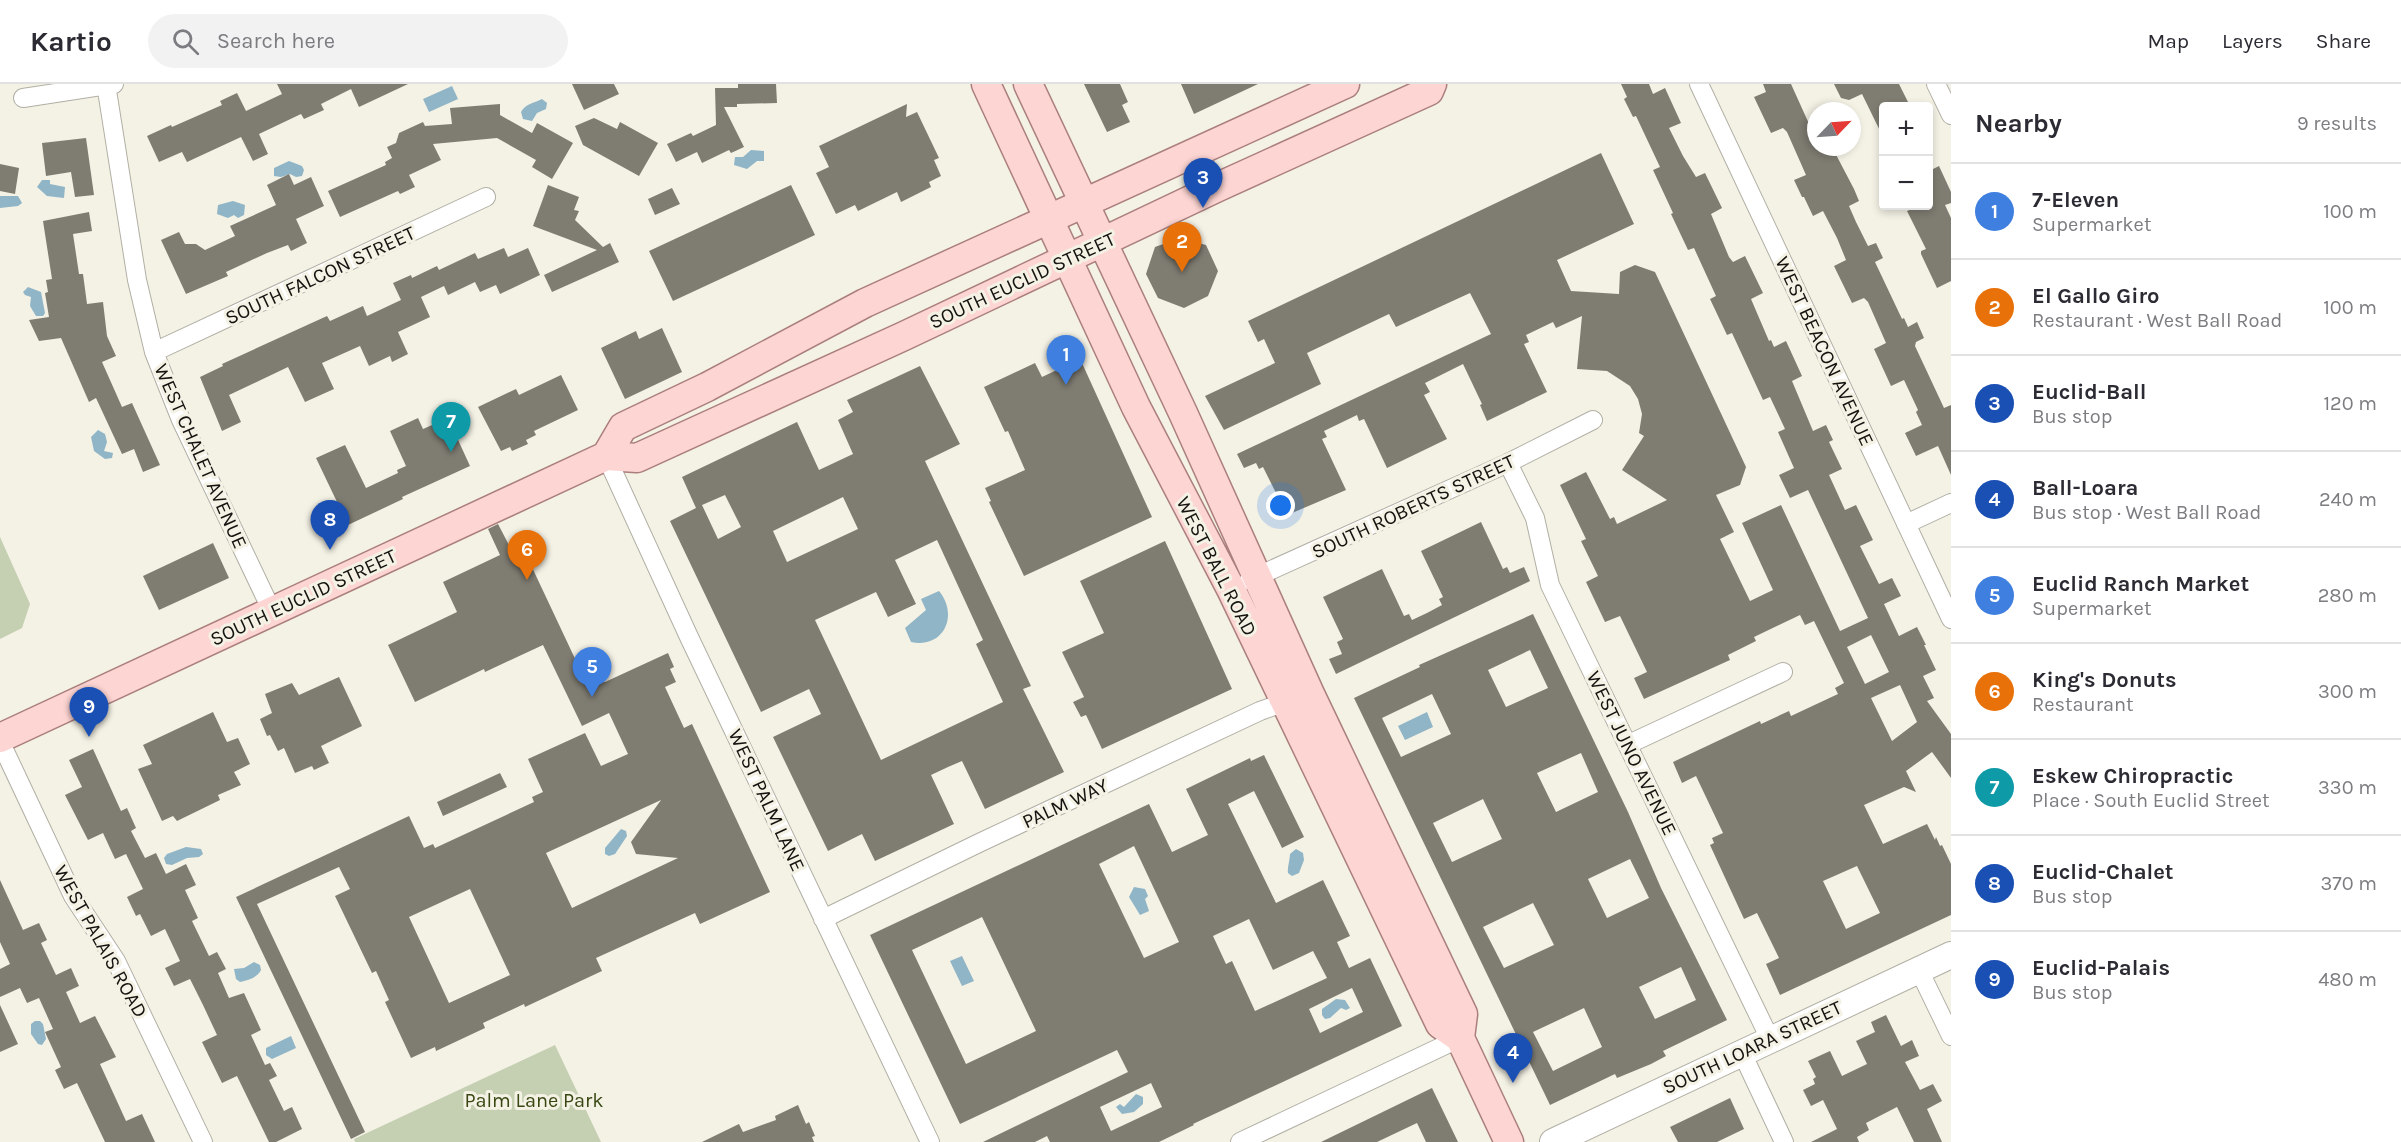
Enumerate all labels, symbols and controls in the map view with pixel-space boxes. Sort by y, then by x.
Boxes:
search box [148,14,568,68]
text: Kartio [30,25,112,58]
icon: search [169,25,202,58]
text: Search here [217,28,335,54]
text: Map [2147,29,2189,53]
text: Layers [2222,29,2283,53]
text: Share [2316,29,2371,53]
north arrow [1807,102,1861,156]
map controls [1879,102,1933,210]
button: + [1879,102,1933,156]
text: Nearby [1975,108,2062,139]
text: 9 results [2297,112,2377,135]
button: − [1879,156,1933,210]
pin: 3 [1184,158,1222,208]
text: 7-Eleven [2032,187,2119,213]
text: 1 [1991,200,1998,223]
text: 100 m [2323,200,2377,223]
text: Supermarket [2032,213,2151,236]
street label: SOUTH FALCON STREET [222,221,419,330]
pin: 2 [1162,222,1202,272]
street label: SOUTH EUCLID STREET [926,227,1119,334]
street label: WEST BEACON AVENUE [1771,253,1879,449]
text: El Gallo Giro [2032,283,2160,309]
text: 2 [1988,296,2001,319]
text: 100 m [2323,296,2377,319]
text: Restaurant · West Ball Road [2032,309,2282,332]
pin: 1 [1046,336,1086,385]
street label: WEST CHALET AVENUE [149,360,252,552]
text: Euclid-Ball [2032,379,2147,405]
text: 3 [1988,392,2001,415]
text: 120 m [2323,392,2377,415]
pin: 7 [432,402,470,452]
text: Bus stop [2032,405,2112,428]
street label: SOUTH ROBERTS STREET [1308,449,1518,564]
text: Ball-Loara [2032,475,2138,501]
text: 4 [1989,488,2000,511]
text: 240 m [2319,488,2377,511]
your location [1266,491,1295,520]
street label: WEST BALL ROAD [1172,493,1262,640]
pin: 8 [310,500,350,550]
text: Bus stop · West Ball Road [2032,501,2261,524]
pin: 6 [508,530,546,580]
street label: SOUTH EUCLID STREET [207,544,400,651]
text: Euclid Ranch Market [2032,571,2249,597]
text: 5 [1989,584,2000,607]
text: 280 m [2318,584,2377,607]
text: Supermarket [2032,597,2151,620]
pin: 5 [572,648,612,697]
street label: WEST JUNO AVENUE [1582,667,1681,839]
text: King's Donuts [2032,667,2177,693]
text: 6 [1988,680,2001,703]
text: 300 m [2318,680,2377,703]
pin: 9 [70,688,109,737]
text: Restaurant [2032,693,2134,716]
street label: WEST PALM LANE [723,725,810,875]
text: Eskew Chiropractic [2032,763,2234,789]
street label: PALM WAY [1019,774,1112,833]
text: 7 [1990,776,1999,799]
text: 330 m [2318,776,2377,799]
text: Place · South Euclid Street [2032,789,2270,812]
text: Euclid-Chalet [2032,859,2174,885]
street label: WEST PALAIS ROAD [49,861,152,1022]
text: 8 [1988,872,2001,895]
text: 370 m [2320,872,2377,895]
text: Bus stop [2032,885,2112,908]
text: Euclid-Palais [2032,955,2170,981]
text: 9 [1988,968,2001,991]
text: 480 m [2318,968,2377,991]
text: Bus stop [2032,981,2112,1004]
street label: SOUTH LOARA STREET [1659,996,1846,1099]
pin: 4 [1494,1034,1532,1083]
park label: Palm Lane Park [464,1089,604,1112]

